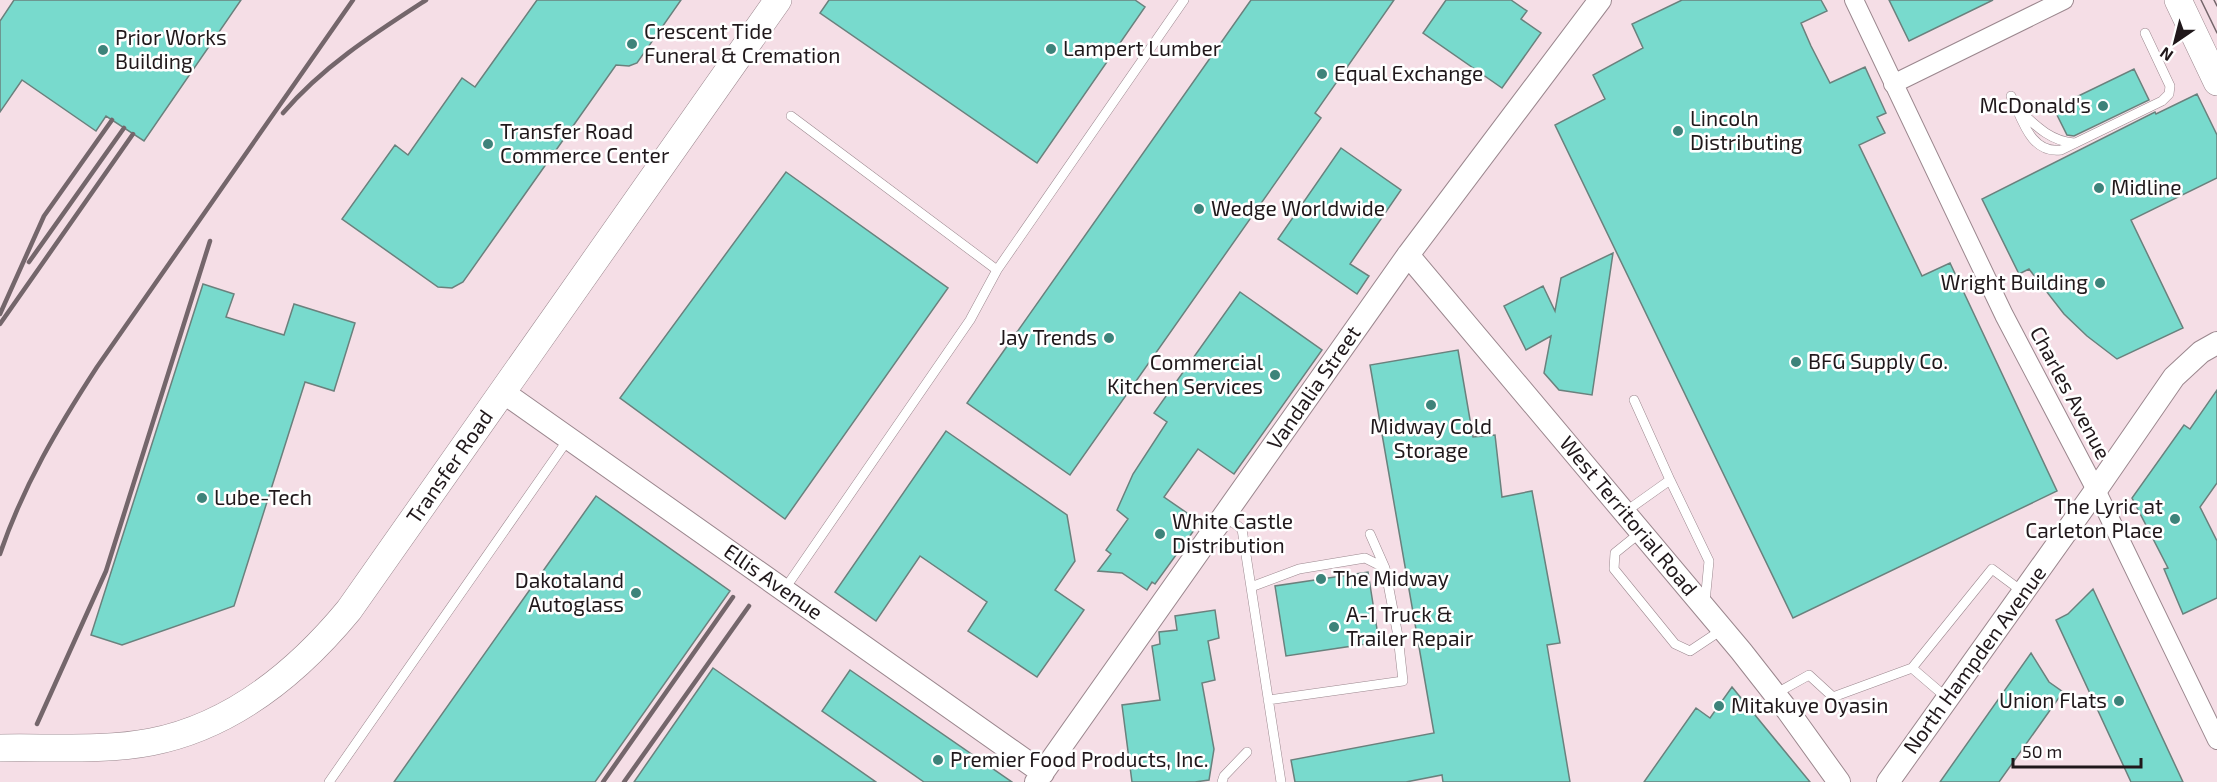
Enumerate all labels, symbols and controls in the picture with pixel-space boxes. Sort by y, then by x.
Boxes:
north arrow [2145,12,2205,72]
place label: Crescent Tide Funeral & Cremation [644,18,840,67]
place label: Prior Works Building [115,24,227,73]
place label: Lampert Lumber [1063,35,1222,60]
marker: Crescent Tide Funeral & Cremation [625,37,639,51]
marker: Lampert Lumber [1044,42,1058,56]
marker: Prior Works Building [96,43,110,57]
text: N [2156,44,2176,66]
place label: Equal Exchange [1334,60,1483,85]
marker: Equal Exchange [1315,67,1329,81]
place label: McDonald's [1979,92,2091,117]
marker: McDonald's [2096,99,2110,113]
place label: Lincoln Distributing [1690,105,1803,154]
place label: Transfer Road Commerce Center [500,118,670,167]
marker: Lincoln Distributing [1671,124,1685,138]
marker: Transfer Road Commerce Center [481,137,495,151]
place label: Midline [2111,174,2182,199]
marker: Midline [2092,181,2106,195]
place label: Wedge Worldwide [1211,195,1385,220]
marker: Wedge Worldwide [1192,202,1206,216]
place label: Wright Building [1941,269,2088,294]
marker: Wright Building [2093,276,2107,290]
street label: Vandalia Street [1261,320,1365,454]
street label: Charles Avenue [2026,322,2117,463]
place label: Jay Trends [999,324,1097,349]
marker: Jay Trends [1102,331,1116,345]
place label: BFG Supply Co. [1808,348,1948,373]
place label: Commercial Kitchen Services [1107,349,1264,398]
marker: BFG Supply Co. [1789,355,1803,369]
marker: Commercial Kitchen Services [1268,368,1282,382]
marker: Midway Cold Storage [1424,398,1438,412]
street label: Transfer Road [400,404,497,528]
place label: Midway Cold Storage [1370,413,1492,462]
street label: West Territorial Road [1555,430,1703,600]
place label: Lube-Tech [214,484,312,509]
marker: Lube-Tech [195,491,209,505]
place label: The Lyric at Carleton Place [2025,493,2163,542]
place label: White Castle Distribution [1172,508,1293,557]
marker: The Lyric at Carleton Place [2168,512,2182,526]
marker: White Castle Distribution [1153,527,1167,541]
street label: Ellis Avenue [720,538,828,624]
street label: North Hampden Avenue [1897,560,2050,758]
place label: The Midway [1333,565,1449,590]
place label: Dakotaland Autoglass [515,567,624,616]
marker: The Midway [1314,572,1328,586]
marker: Dakotaland Autoglass [629,586,643,600]
place label: A-1 Truck & Trailer Repair [1346,601,1474,650]
marker: A-1 Truck & Trailer Repair [1327,620,1341,634]
place label: Union Flats [1999,687,2107,712]
place label: Mitakuye Oyasin [1731,692,1888,717]
marker: Union Flats [2112,694,2126,708]
marker: Mitakuye Oyasin [1712,699,1726,713]
scale bar [2013,731,2140,769]
text: 50 m [2022,740,2062,762]
place label: Premier Food Products, Inc. [950,746,1209,771]
marker: Premier Food Products, Inc. [931,753,945,767]

